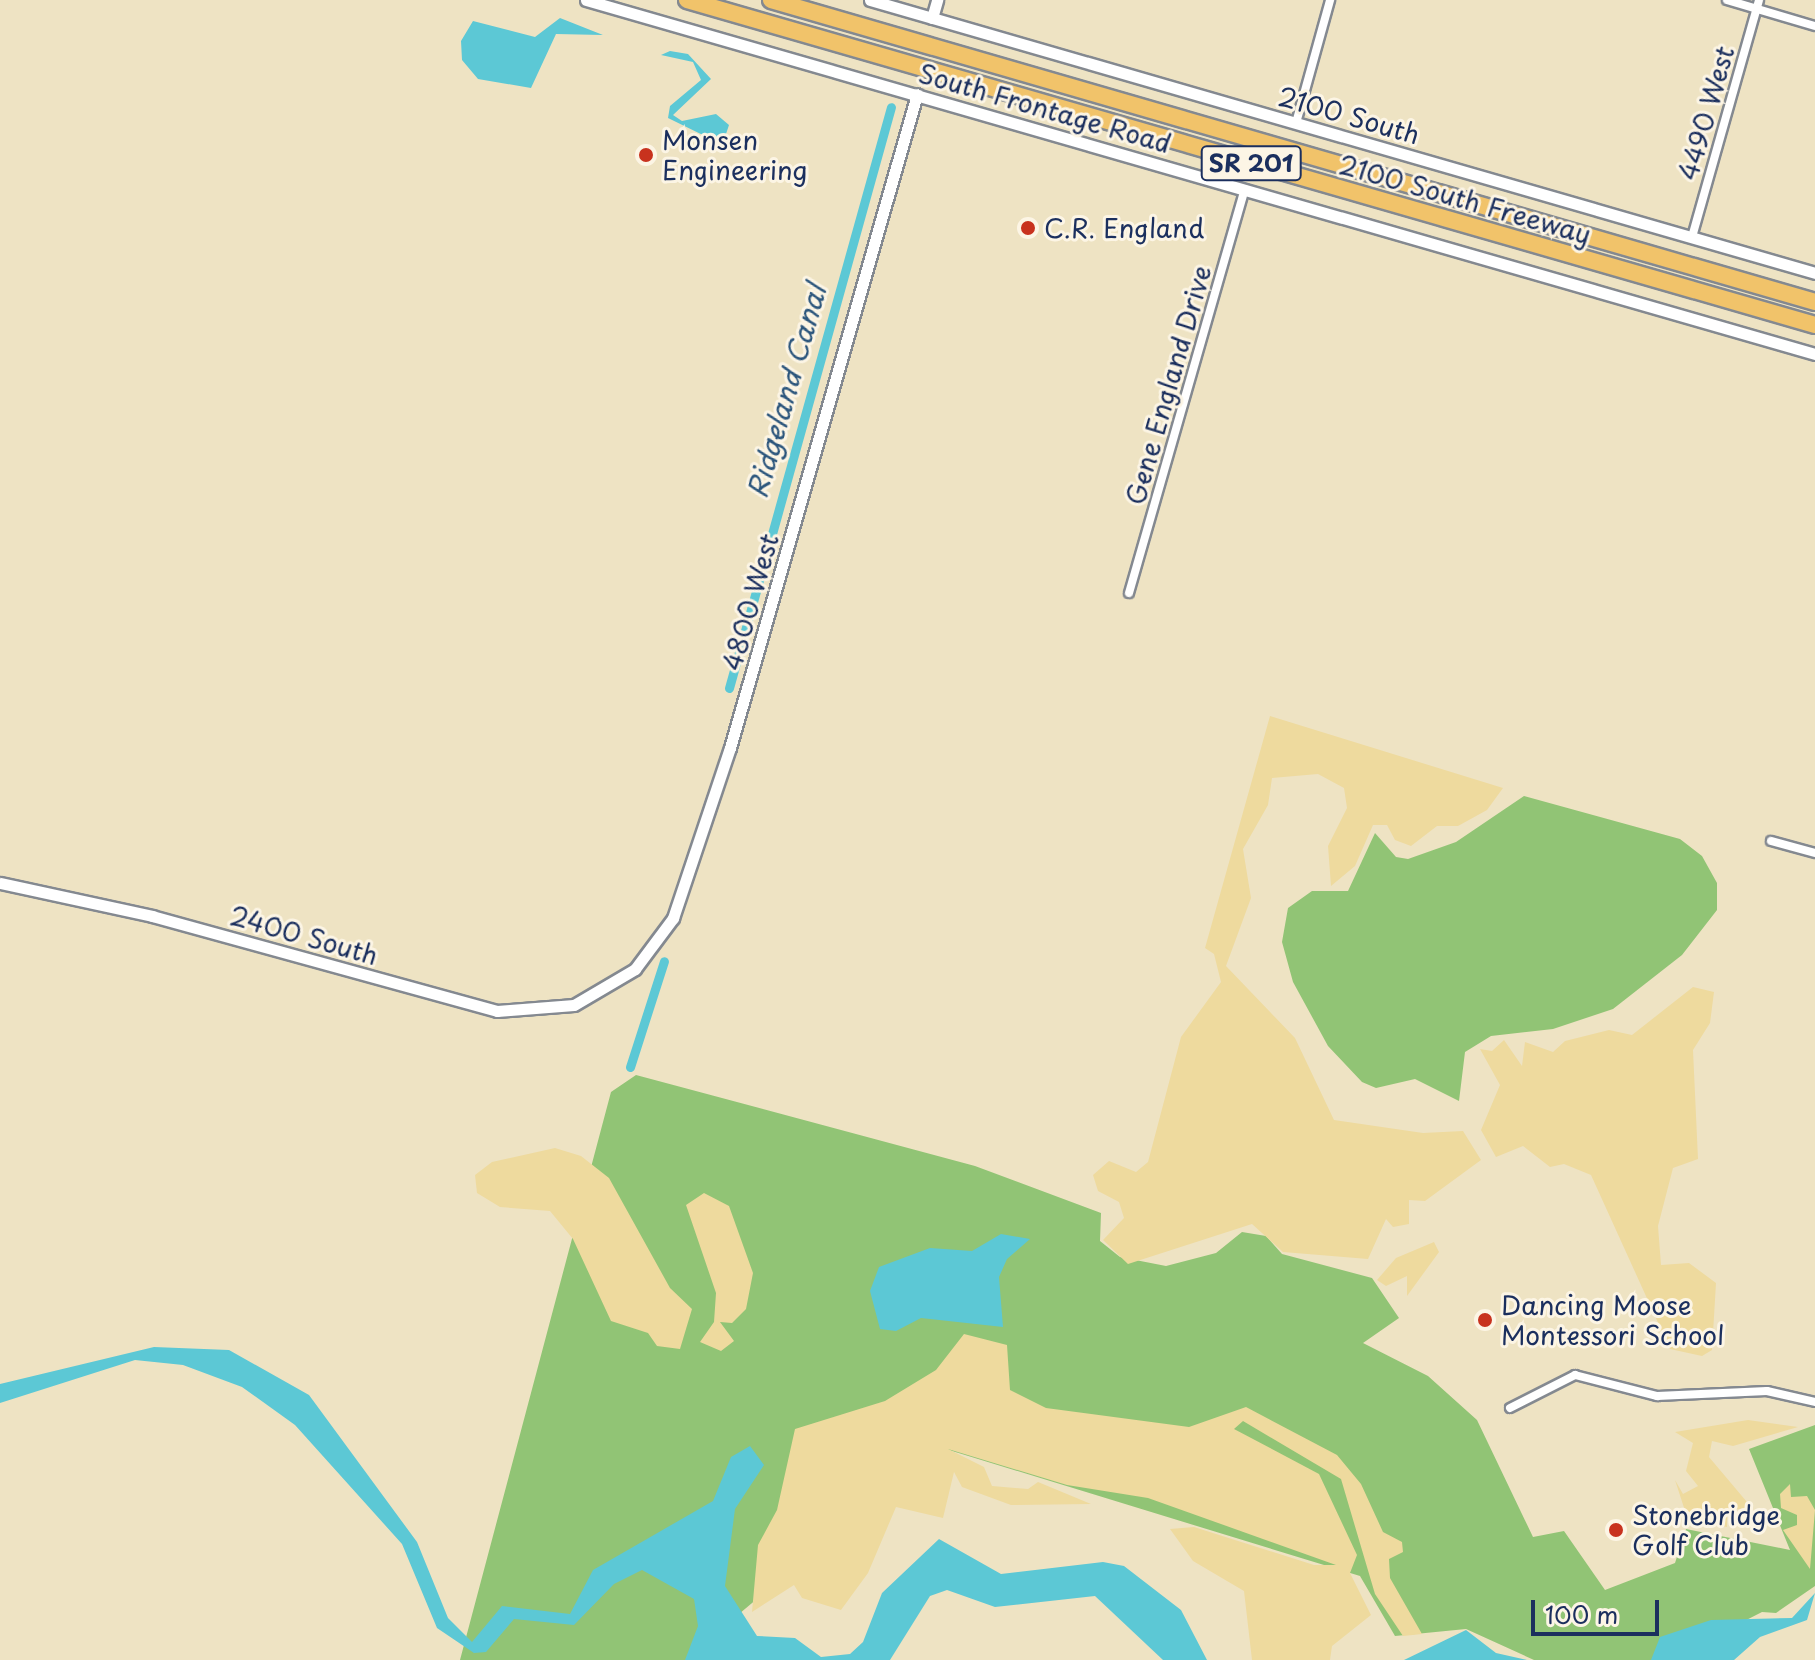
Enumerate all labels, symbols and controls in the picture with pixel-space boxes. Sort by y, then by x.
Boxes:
street label: 4490 West [1672,43,1740,183]
street label: South Frontage Road [914,57,1176,159]
street label: 2100 South [1273,80,1425,150]
place label: Monsen Engineering [662,124,808,186]
road number: SR 201 [1199,143,1303,183]
marker: Monsen Engineering [637,146,655,164]
street label: 2100 South Freeway [1335,148,1595,250]
place label: C.R. England [1044,212,1206,244]
marker: C.R. England [1019,219,1037,237]
street label: Gene England Drive [1119,261,1217,509]
water label: Ridgeland Canal [740,281,832,501]
street label: 4800 West [716,530,784,674]
street label: 2400 South [226,899,382,971]
place label: Dancing Moose Montessori School [1501,1289,1726,1350]
marker: Dancing Moose Montessori School [1476,1311,1494,1329]
place label: Stonebridge Golf Club [1632,1499,1780,1560]
marker: Stonebridge Golf Club [1607,1521,1625,1539]
scale bar [1535,1584,1663,1634]
text: 100 m [1545,1596,1618,1632]

